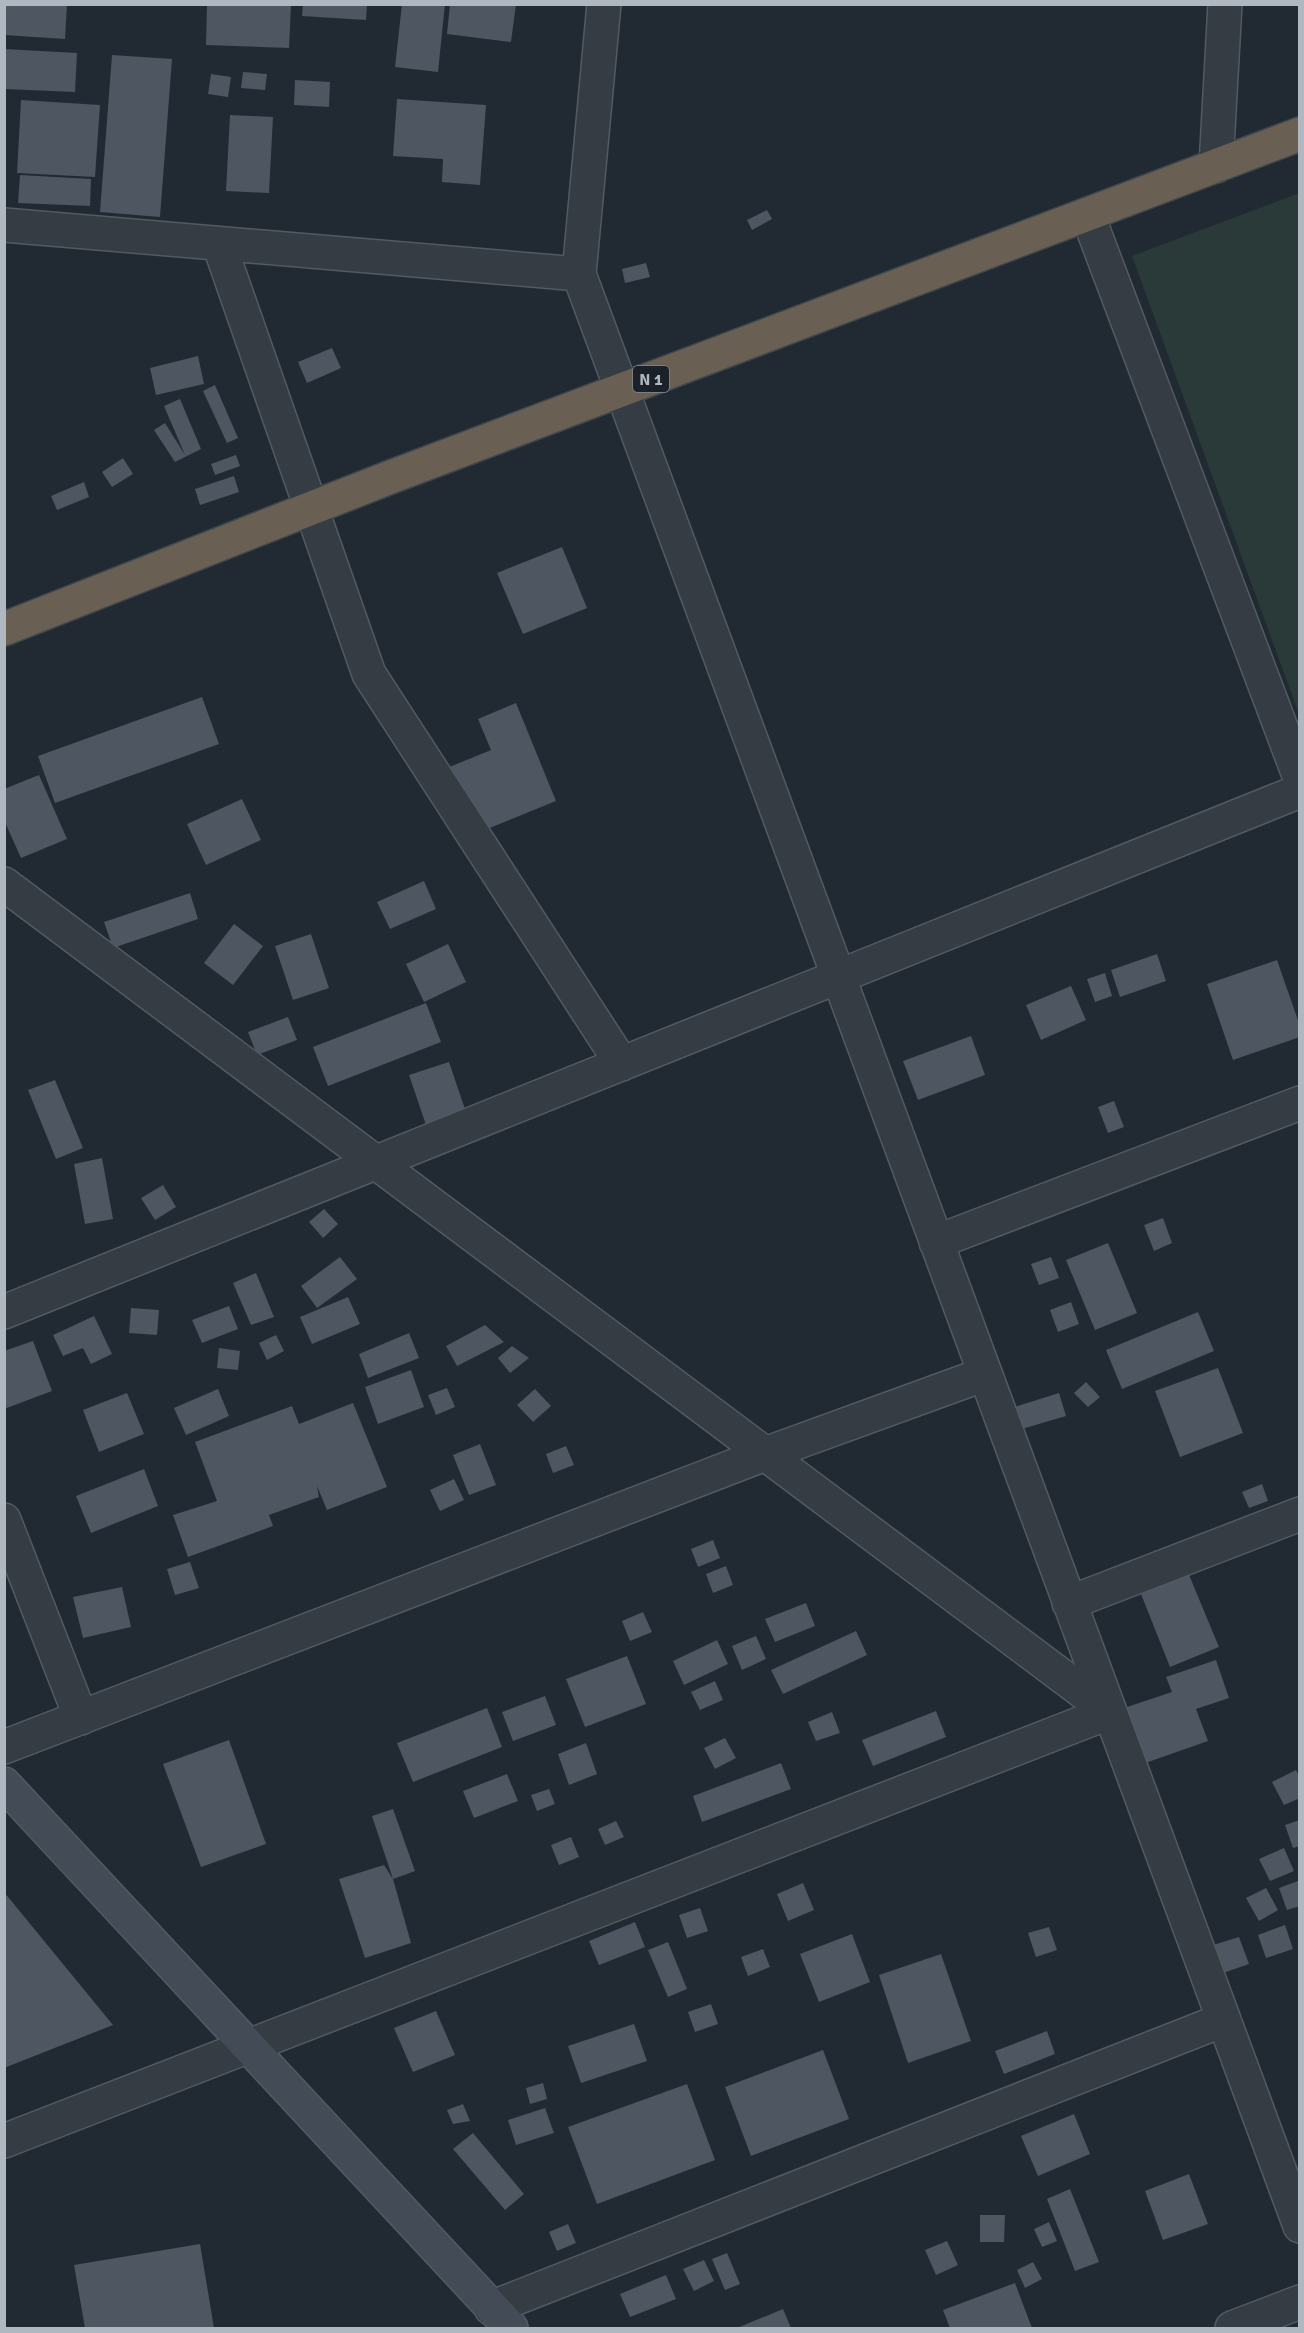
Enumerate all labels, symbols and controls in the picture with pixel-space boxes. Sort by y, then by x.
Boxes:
road number: N 1 [633,366,669,392]

